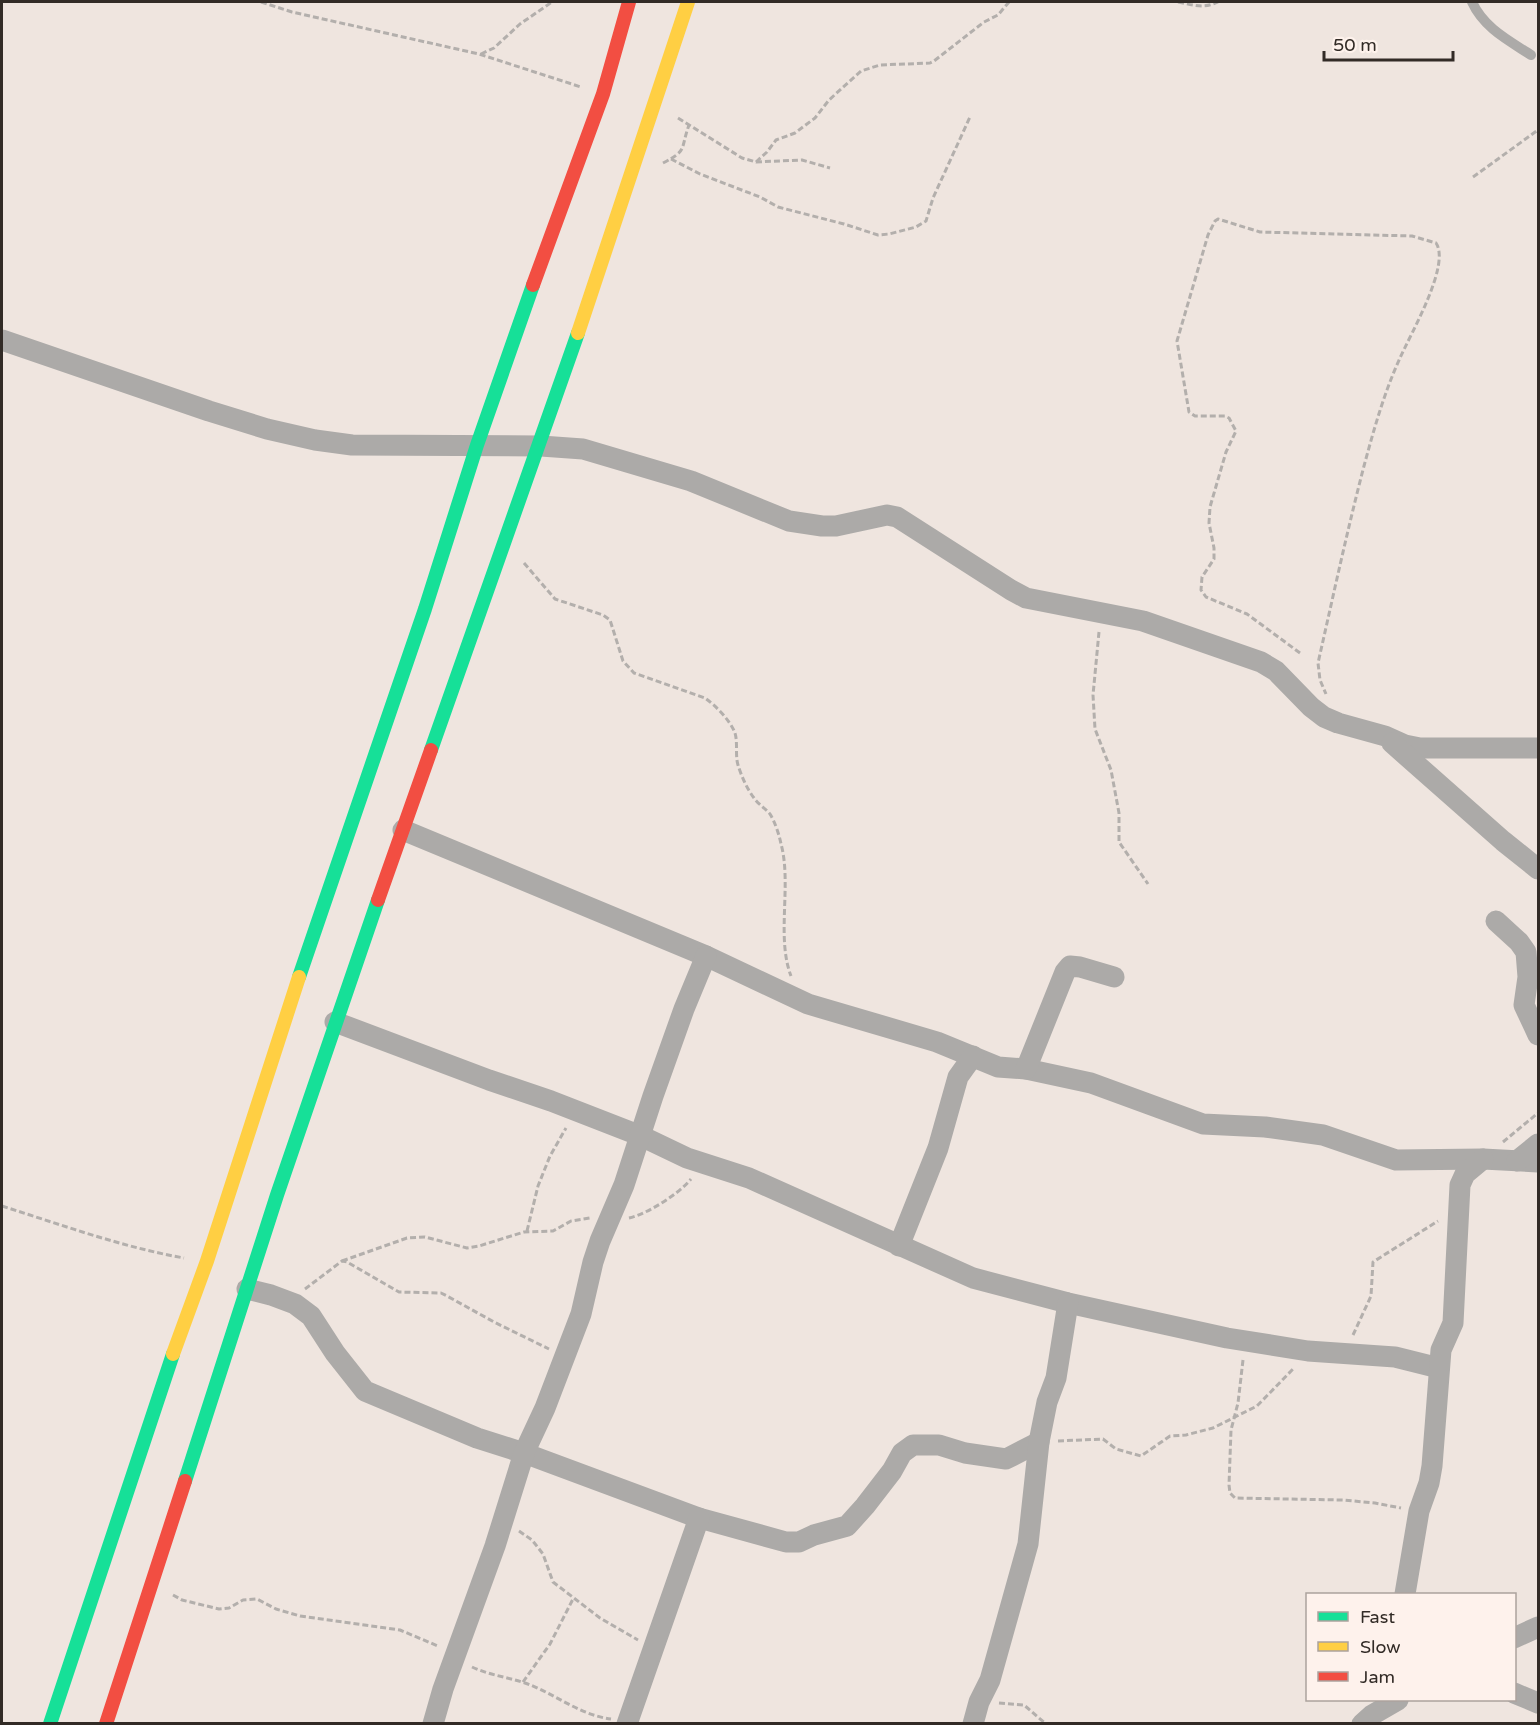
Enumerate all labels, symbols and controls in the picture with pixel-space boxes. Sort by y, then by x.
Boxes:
scale bar [1324,24,1453,62]
text: 50 m [1333,34,1377,56]
legend [1306,1593,1516,1701]
text: Fast [1360,1606,1395,1628]
text: Slow [1360,1636,1401,1658]
text: Jam [1360,1666,1395,1688]

